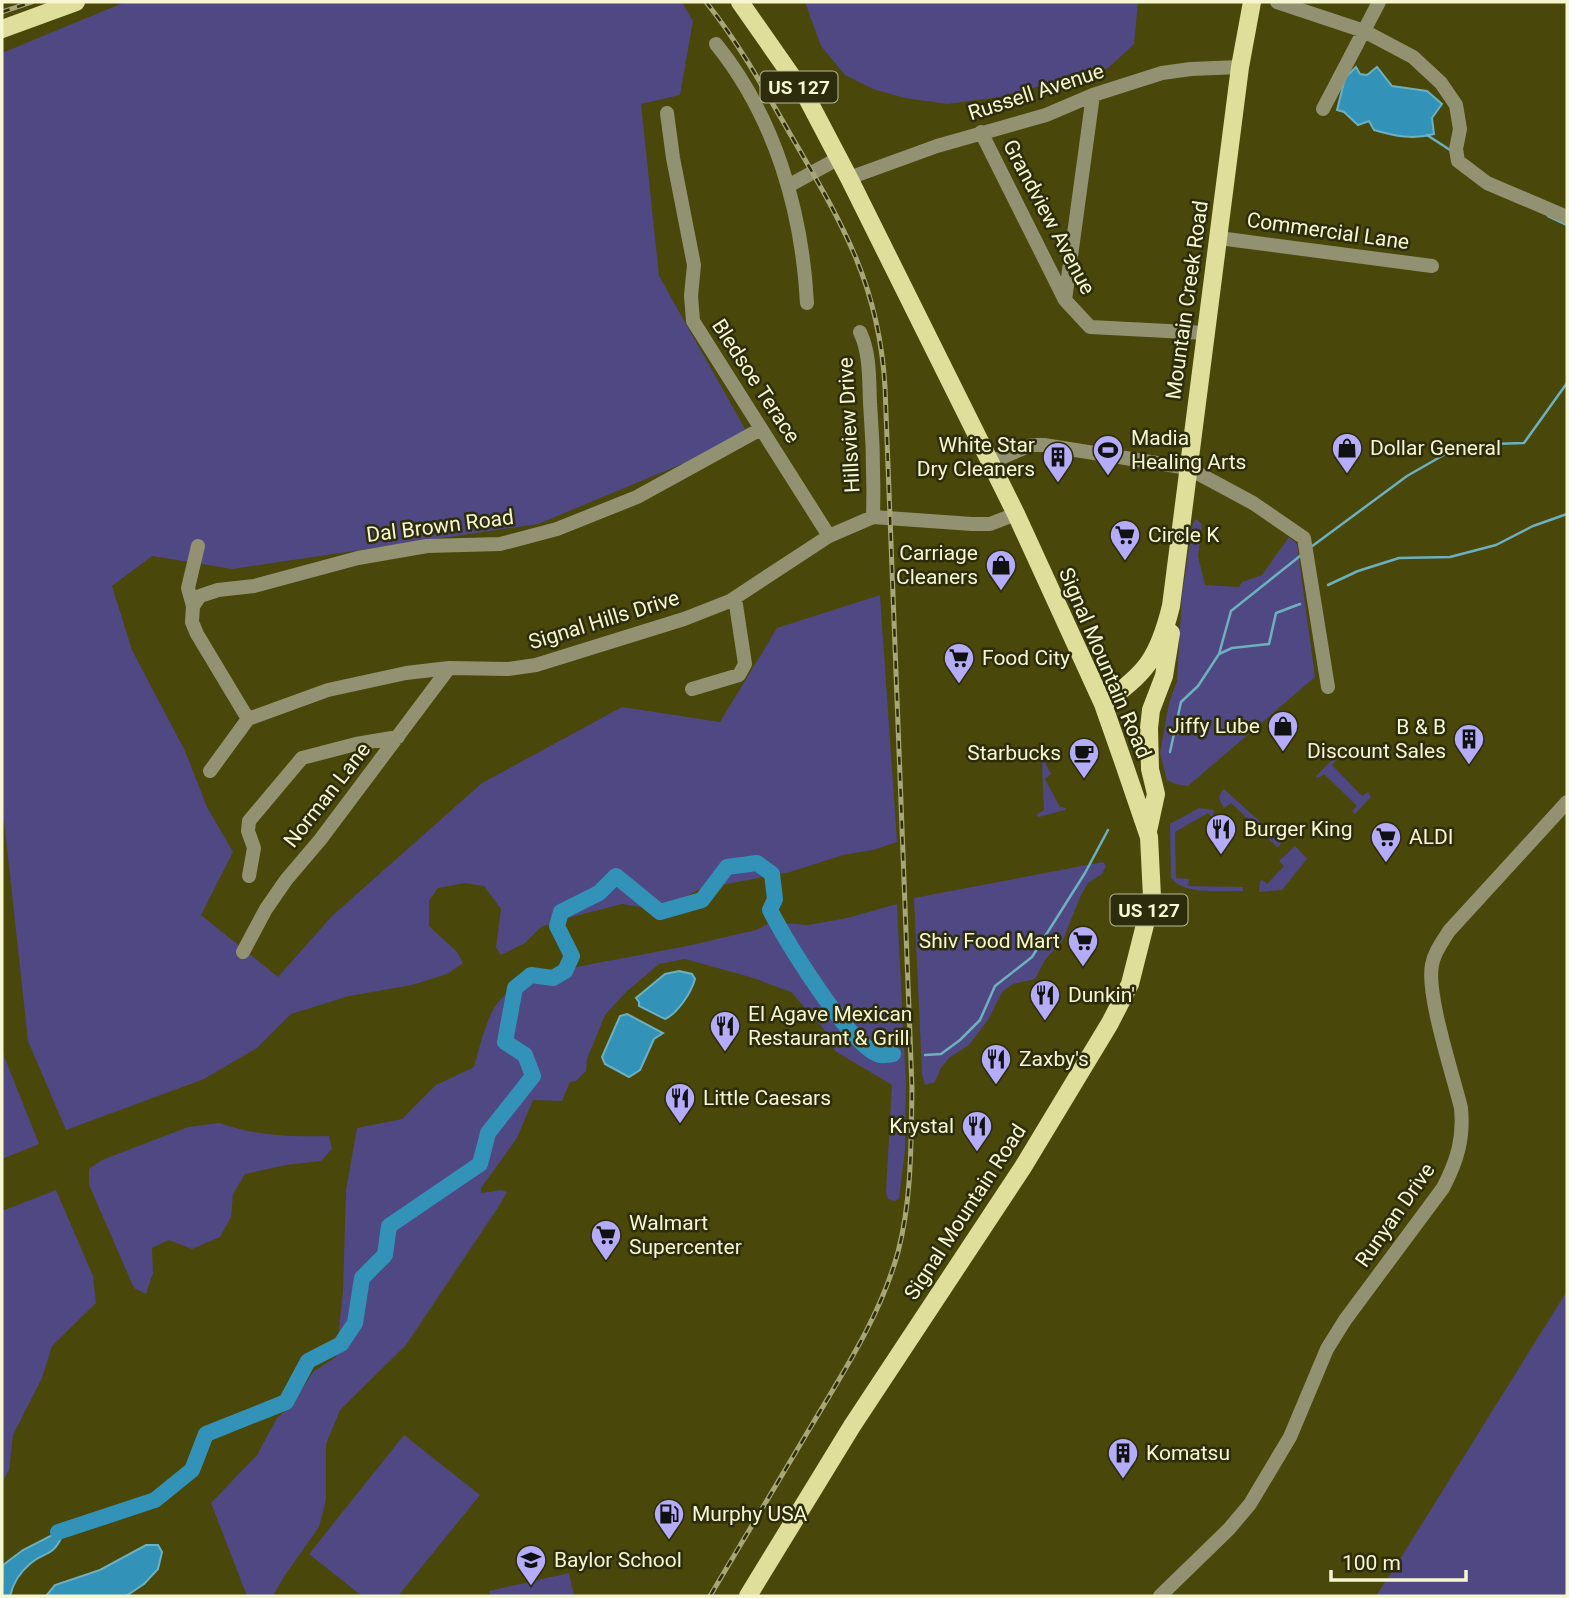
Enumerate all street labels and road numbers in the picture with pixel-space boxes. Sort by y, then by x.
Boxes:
street label: Russell Avenue [965,59,1107,125]
road number: US 127 [760,72,838,102]
street label: Grandview Avenue [998,135,1100,299]
street label: Mountain Creek Road [1161,199,1213,401]
street label: Commercial Lane [1245,208,1411,254]
street label: Bledsoe Terace [707,315,805,447]
street label: Hillsview Drive [833,357,865,493]
street label: Dal Brown Road [365,505,515,547]
street label: Signal Mountain Road [1054,564,1156,762]
street label: Signal Hills Drive [526,586,682,654]
street label: Norman Lane [279,738,375,852]
road number: US 127 [1110,894,1188,926]
street label: Signal Mountain Road [899,1120,1031,1304]
street label: Runyan Drive [1350,1158,1440,1272]

